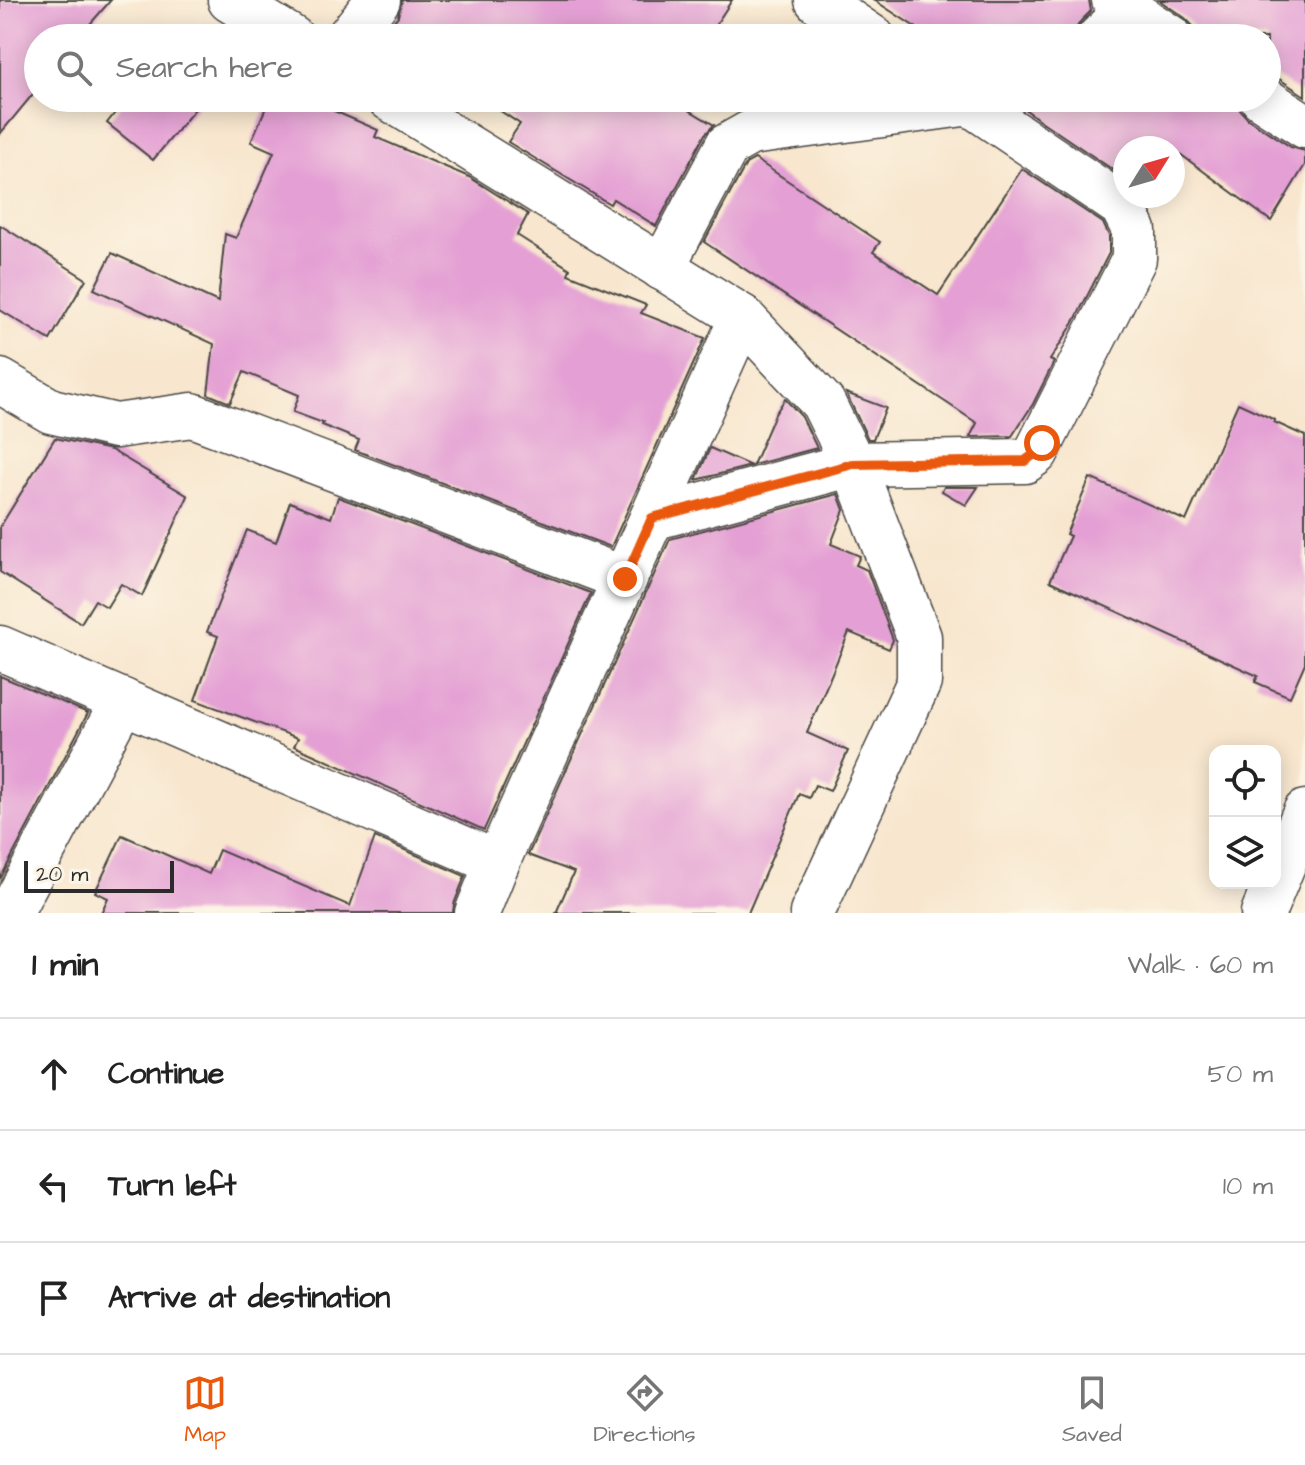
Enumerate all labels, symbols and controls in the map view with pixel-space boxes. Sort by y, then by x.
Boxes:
search box [24,24,1281,112]
icon: search [52,46,96,90]
text: Search here [116,47,293,89]
north arrow [1113,136,1185,208]
route start [1024,425,1060,461]
route end [607,561,643,597]
map controls [1209,745,1281,889]
button: locate [1209,745,1281,817]
button: layers [1209,817,1281,889]
scale bar [24,857,174,893]
text: 20 m [36,859,88,890]
text: 1 min [32,941,99,989]
text: Walk · 60 m [1127,947,1273,983]
icon: ahead [32,1052,76,1096]
text: Continue [108,1053,224,1095]
text: 50 m [1208,1056,1273,1092]
icon: left [32,1164,76,1208]
text: Turn left [108,1165,236,1207]
text: 10 m [1223,1168,1273,1204]
icon: arrive [32,1276,76,1320]
text: Arrive at destination [108,1277,390,1319]
tab: Map [183,1371,227,1450]
tab: Directions [593,1371,696,1450]
tab: Saved [1062,1371,1122,1450]

